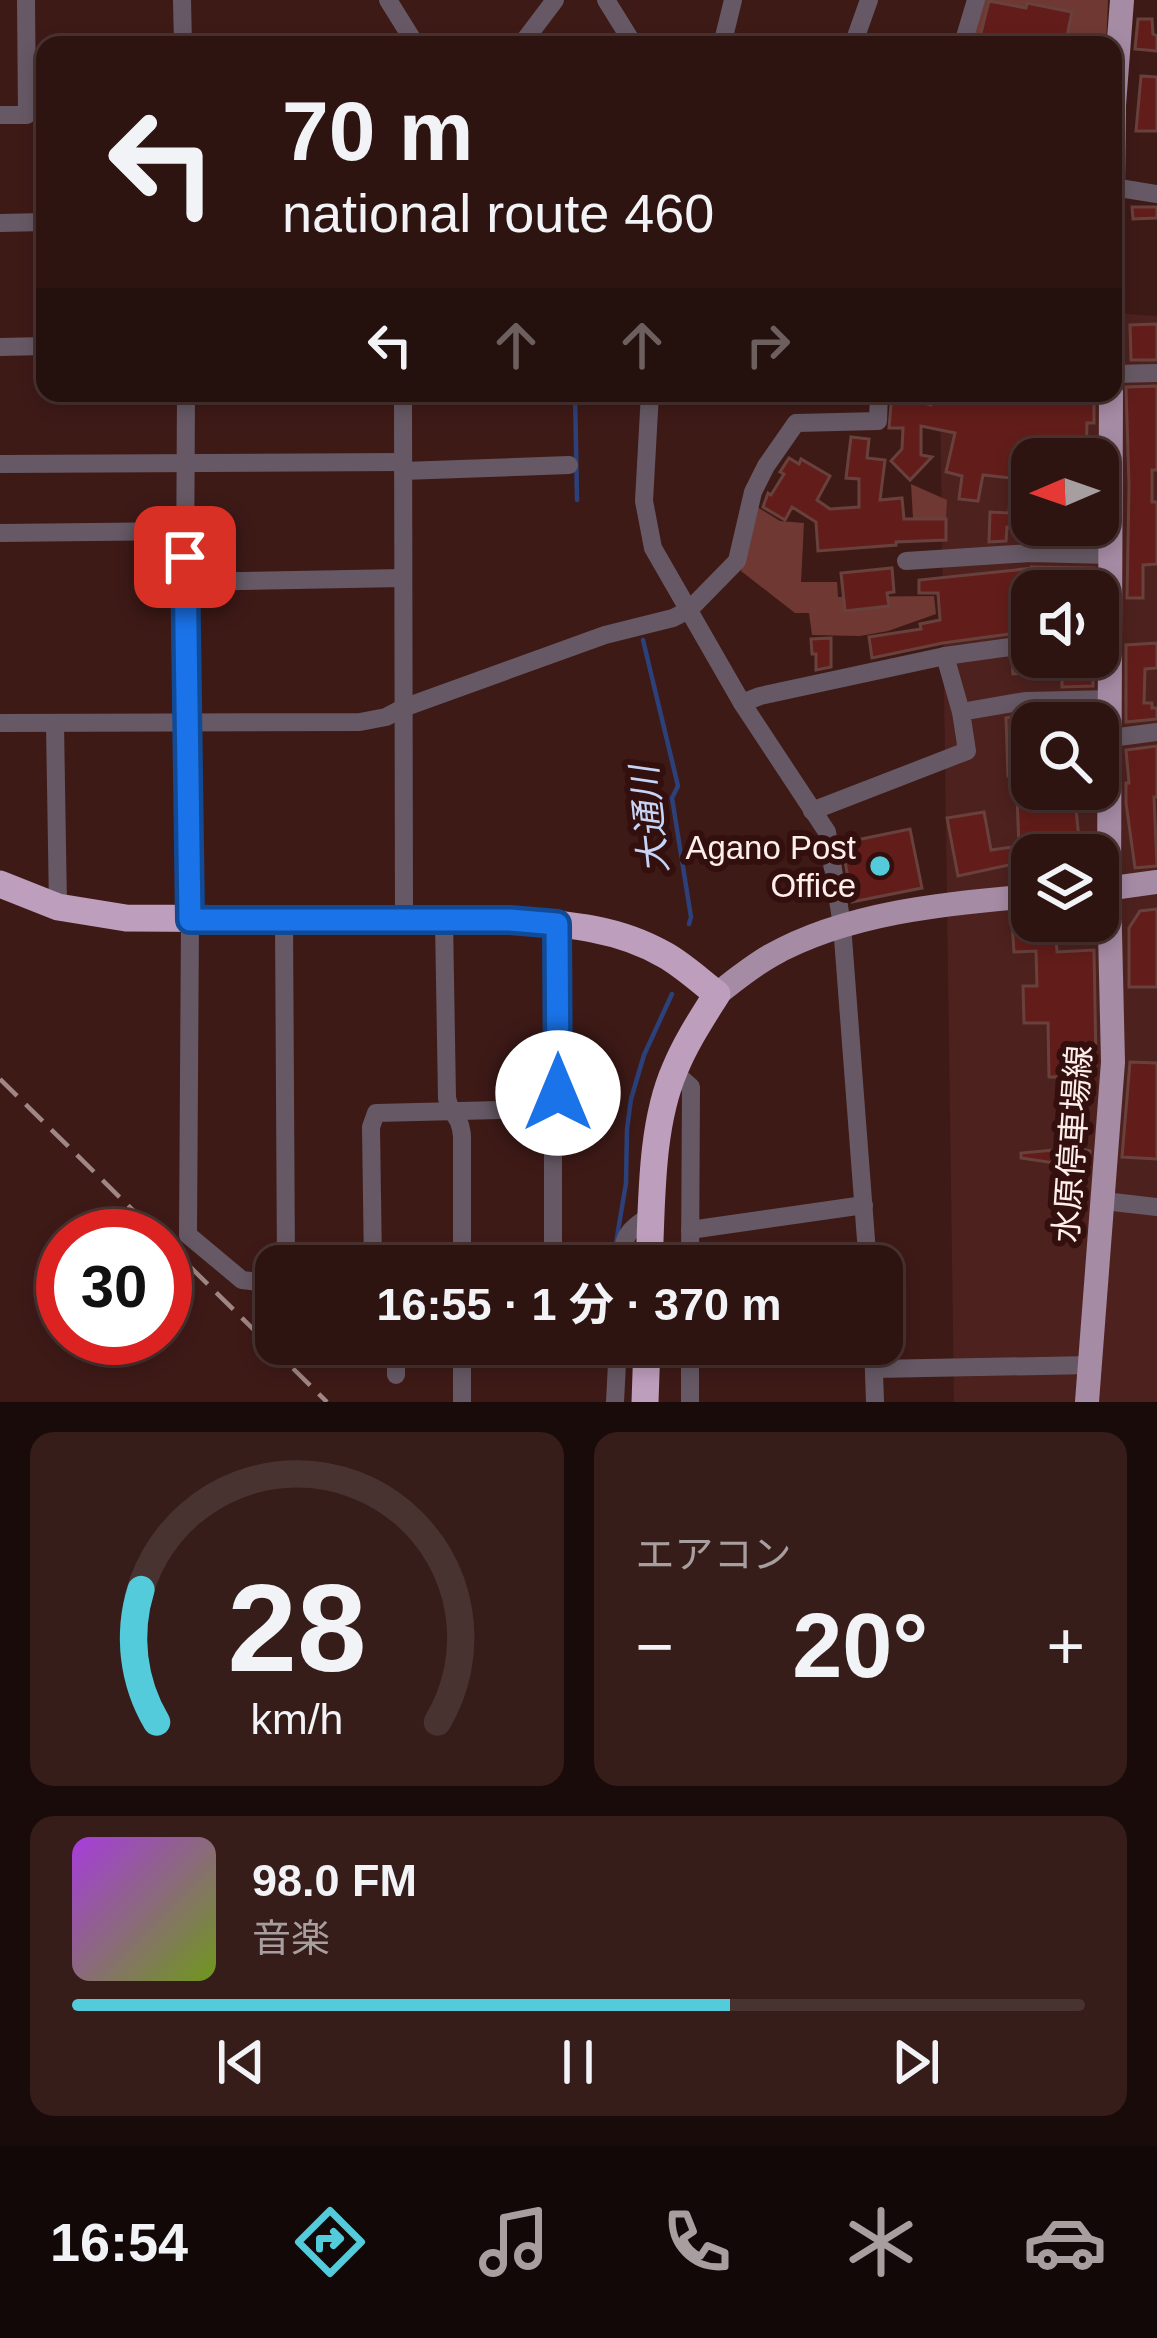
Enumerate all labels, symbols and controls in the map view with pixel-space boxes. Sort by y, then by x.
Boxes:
icon: left [84,84,240,240]
text: 70 m [282,84,473,178]
text: national route 460 [282,183,714,243]
icon: left [357,312,423,378]
icon: ahead [483,312,549,378]
icon: ahead [609,312,675,378]
icon: right [735,312,801,378]
north arrow [1011,438,1119,546]
map controls [1011,438,1119,942]
pin [134,506,236,608]
icon: arrive [152,524,218,590]
button: sound [1011,570,1119,678]
button: search [1011,702,1119,810]
water label: 大通川 [623,760,676,876]
place label: Agano Post Office [685,829,856,904]
button: layers [1011,834,1119,942]
marker: Agano Post Office [867,853,893,879]
position arrow [495,1030,621,1156]
street label: 水原停車場線 [1047,1044,1098,1244]
speed limit sign: 30 [36,1209,192,1365]
text: 16:55 · 1 分 · 370 m [376,1279,782,1330]
text: エアコン [636,1533,792,1576]
text: 28 [227,1558,366,1697]
text: 20° [792,1596,928,1696]
text: − [636,1609,674,1683]
text: + [1046,1609,1085,1683]
text: km/h [250,1695,343,1743]
text: 98.0 FM [252,1855,417,1906]
text: 音楽 [252,1917,330,1960]
icon: previous [208,2029,274,2095]
icon: pause [545,2029,611,2095]
icon: next [883,2029,949,2095]
icon: directions [288,2200,372,2284]
icon: music [472,2200,556,2284]
icon: phone [655,2200,739,2284]
icon: climate [839,2200,923,2284]
icon: car [1023,2200,1107,2284]
text: 16:54 [50,2212,188,2272]

